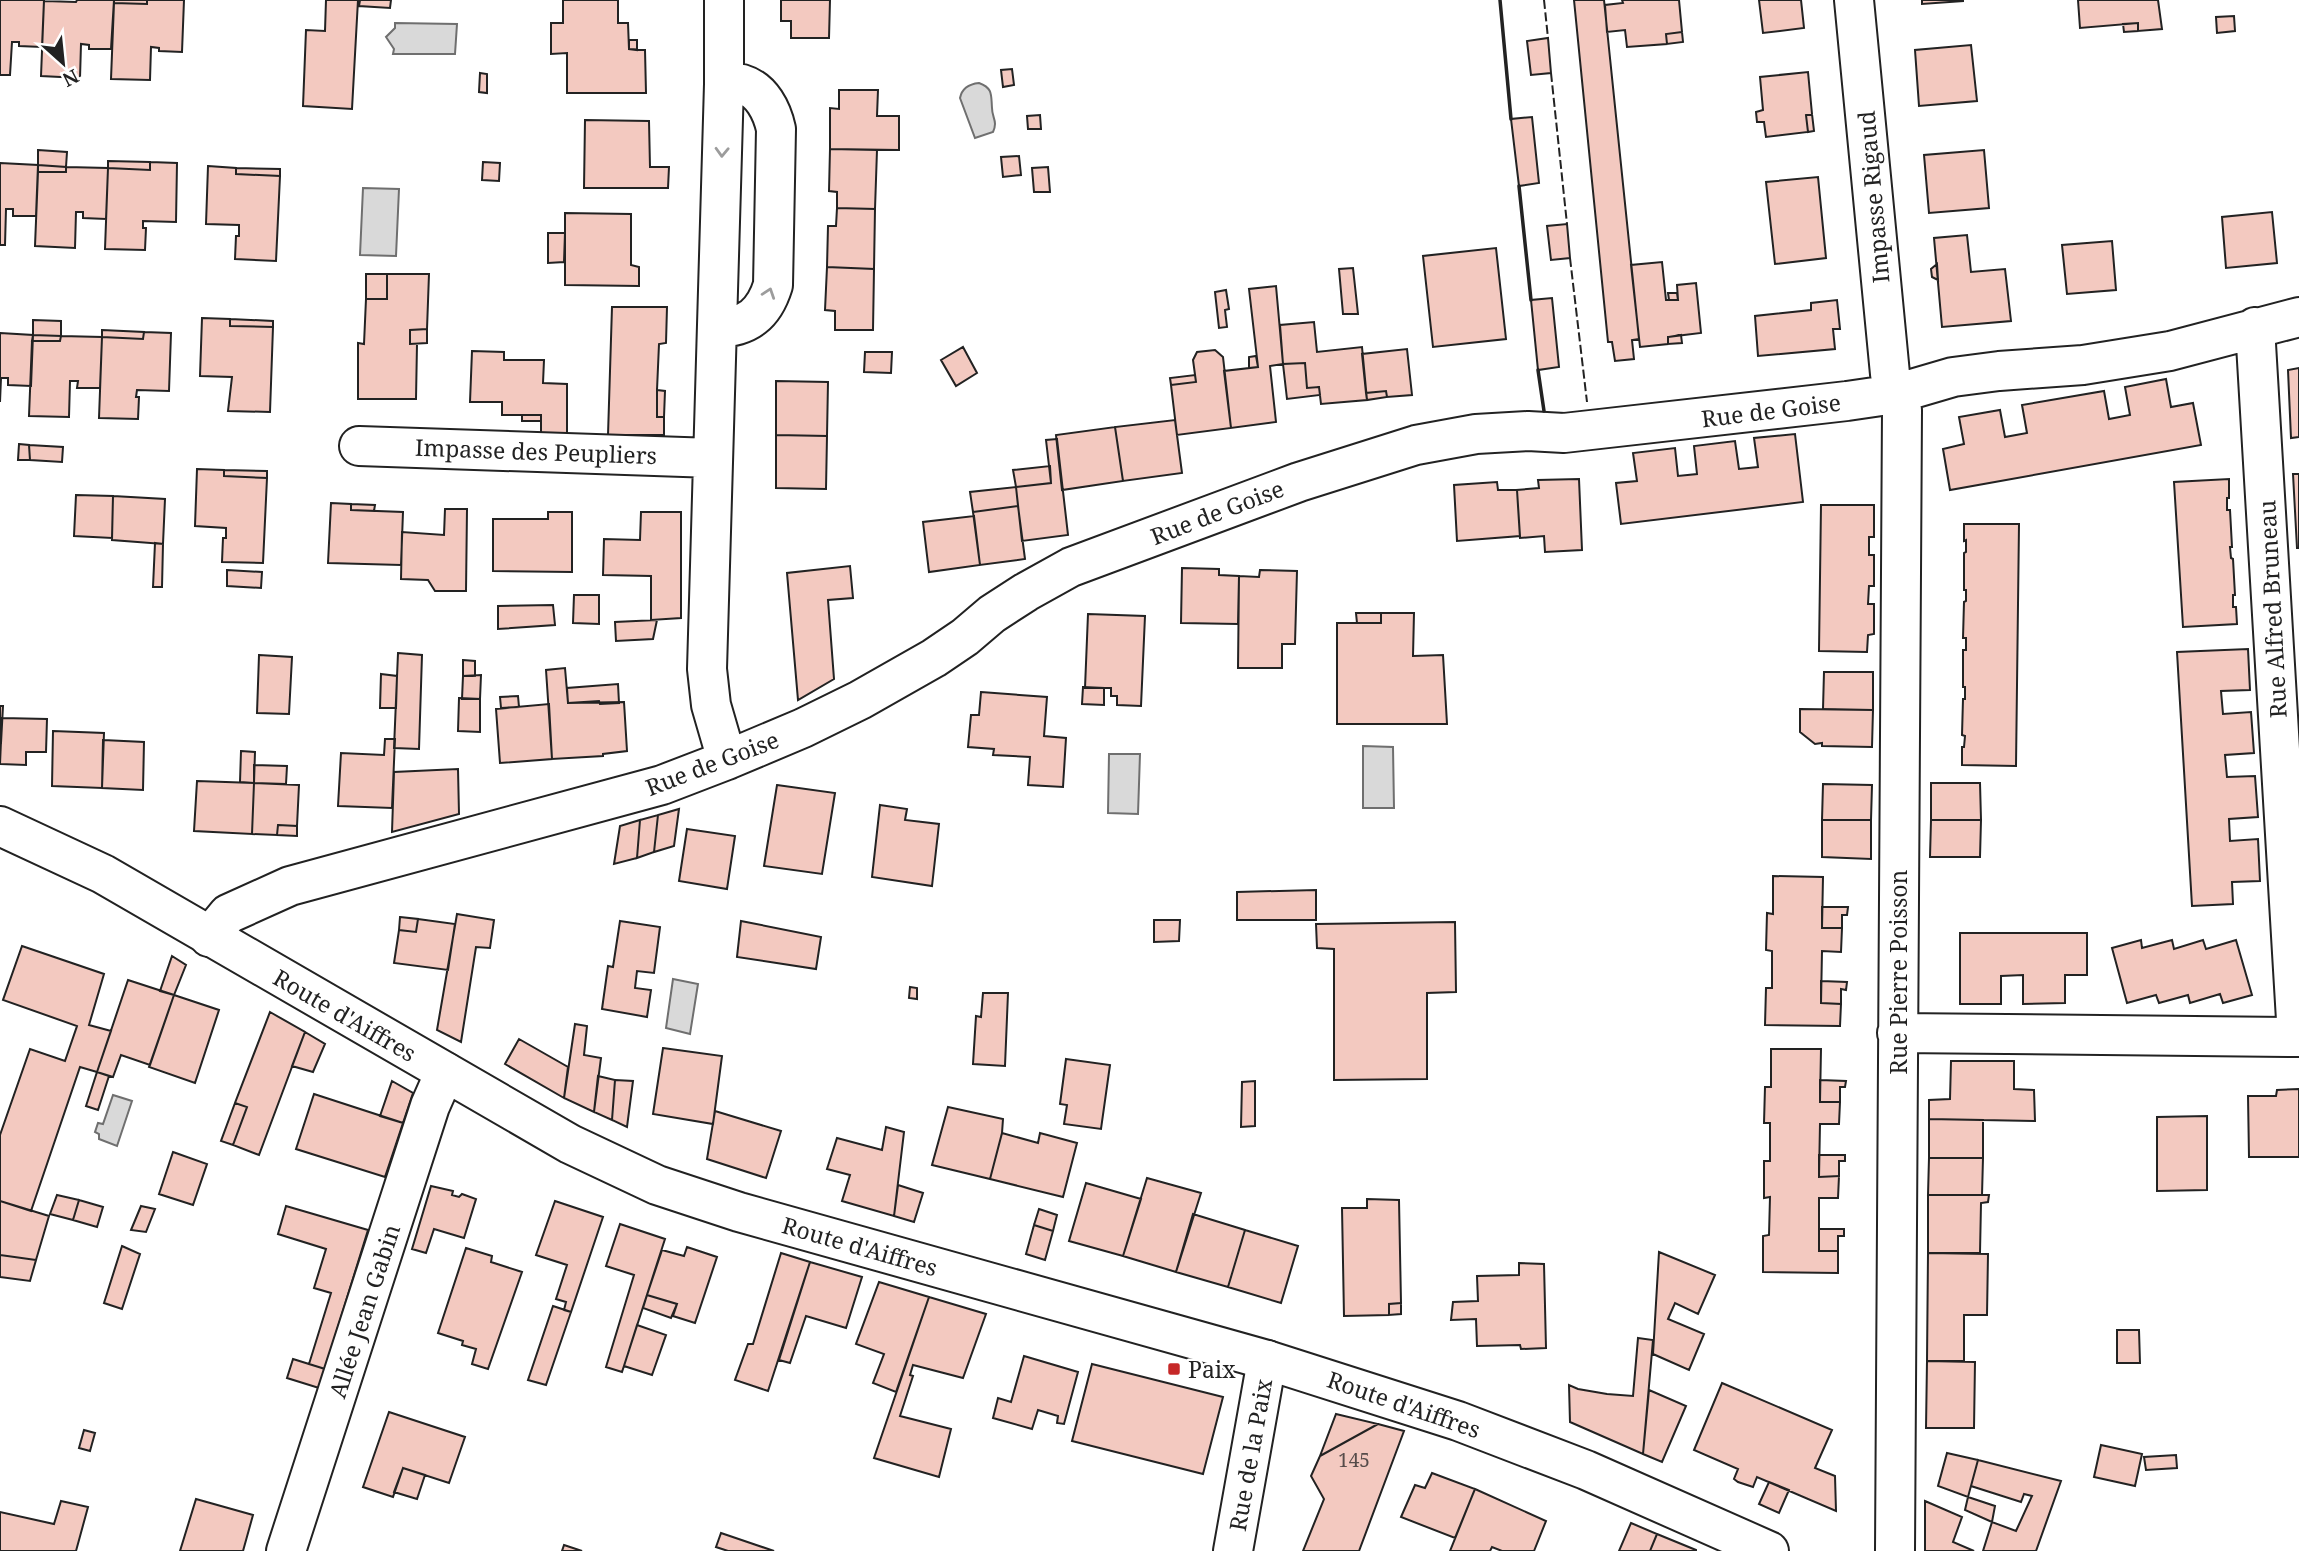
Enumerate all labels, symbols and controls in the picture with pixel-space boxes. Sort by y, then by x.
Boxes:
north arrow [28,28,98,98]
text: N [58,63,83,93]
street label: Impasse Rigaud [1850,110,1896,284]
one-way arrow [714,147,730,158]
one-way arrow [761,288,775,300]
street label: Rue de Goise [1700,386,1842,434]
street label: Impasse des Peupliers [415,431,657,471]
street label: Rue de Goise [1146,472,1288,552]
street label: Rue Alfred Bruneau [2250,499,2294,719]
street label: Rue de Goise [641,723,783,803]
street label: Rue Pierre Poisson [1882,869,1914,1074]
street label: Route d'Aiffres [268,961,422,1069]
street label: Route d'Aiffres [779,1209,941,1283]
street label: Allée Jean Gabin [321,1220,407,1402]
place label: Paix [1188,1353,1236,1385]
marker: Paix [1166,1361,1182,1377]
street label: Route d'Aiffres [1323,1363,1485,1445]
street label: Rue de la Paix [1221,1376,1279,1534]
house number: 145 [1338,1447,1370,1473]

